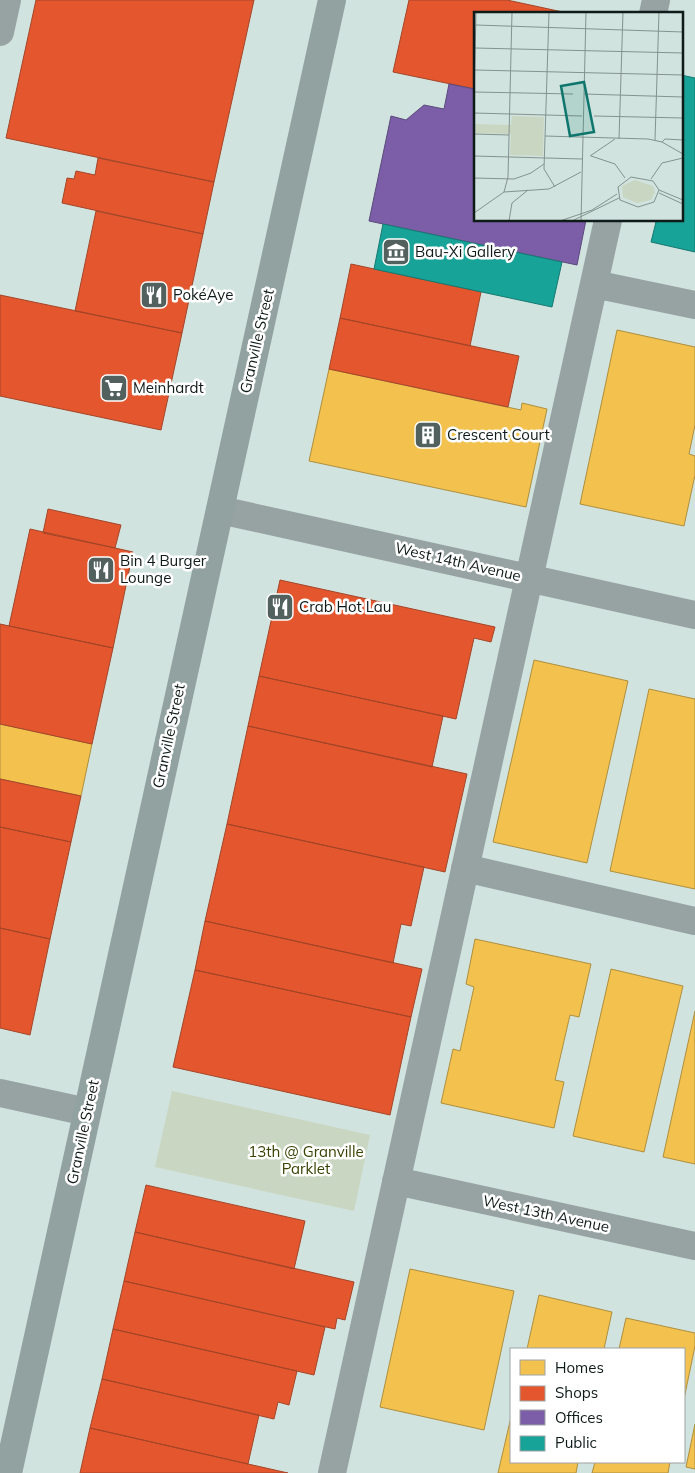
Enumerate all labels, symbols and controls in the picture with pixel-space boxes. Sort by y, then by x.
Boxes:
inset map [474,12,682,221]
museum icon: Bau-Xi Gallery [381,237,411,267]
place label: Bau-Xi Gallery [415,242,515,261]
restaurant icon: PokéAye [139,280,169,310]
place label: PokéAye [173,285,233,304]
street label: Granville Street [235,287,278,395]
supermarket icon: Meinhardt [99,373,129,403]
place label: Meinhardt [133,378,204,397]
building icon: Crescent Court [413,420,443,450]
place label: Crescent Court [447,425,550,444]
street label: West 14th Avenue [393,538,523,585]
place label: Bin 4 Burger Lounge [120,551,207,587]
restaurant icon: Bin 4 Burger Lounge [86,555,116,585]
restaurant icon: Crab Hot Lau [265,592,295,622]
place label: Crab Hot Lau [299,597,392,616]
street label: Granville Street [148,682,189,790]
street label: Granville Street [62,1078,103,1186]
park label: 13th @ Granville Parklet [248,1142,364,1178]
street label: West 13th Avenue [481,1191,611,1236]
legend [510,1348,685,1463]
text: Homes [555,1358,604,1377]
text: Shops [555,1383,598,1402]
text: Offices [555,1408,603,1427]
text: Public [555,1433,597,1452]

